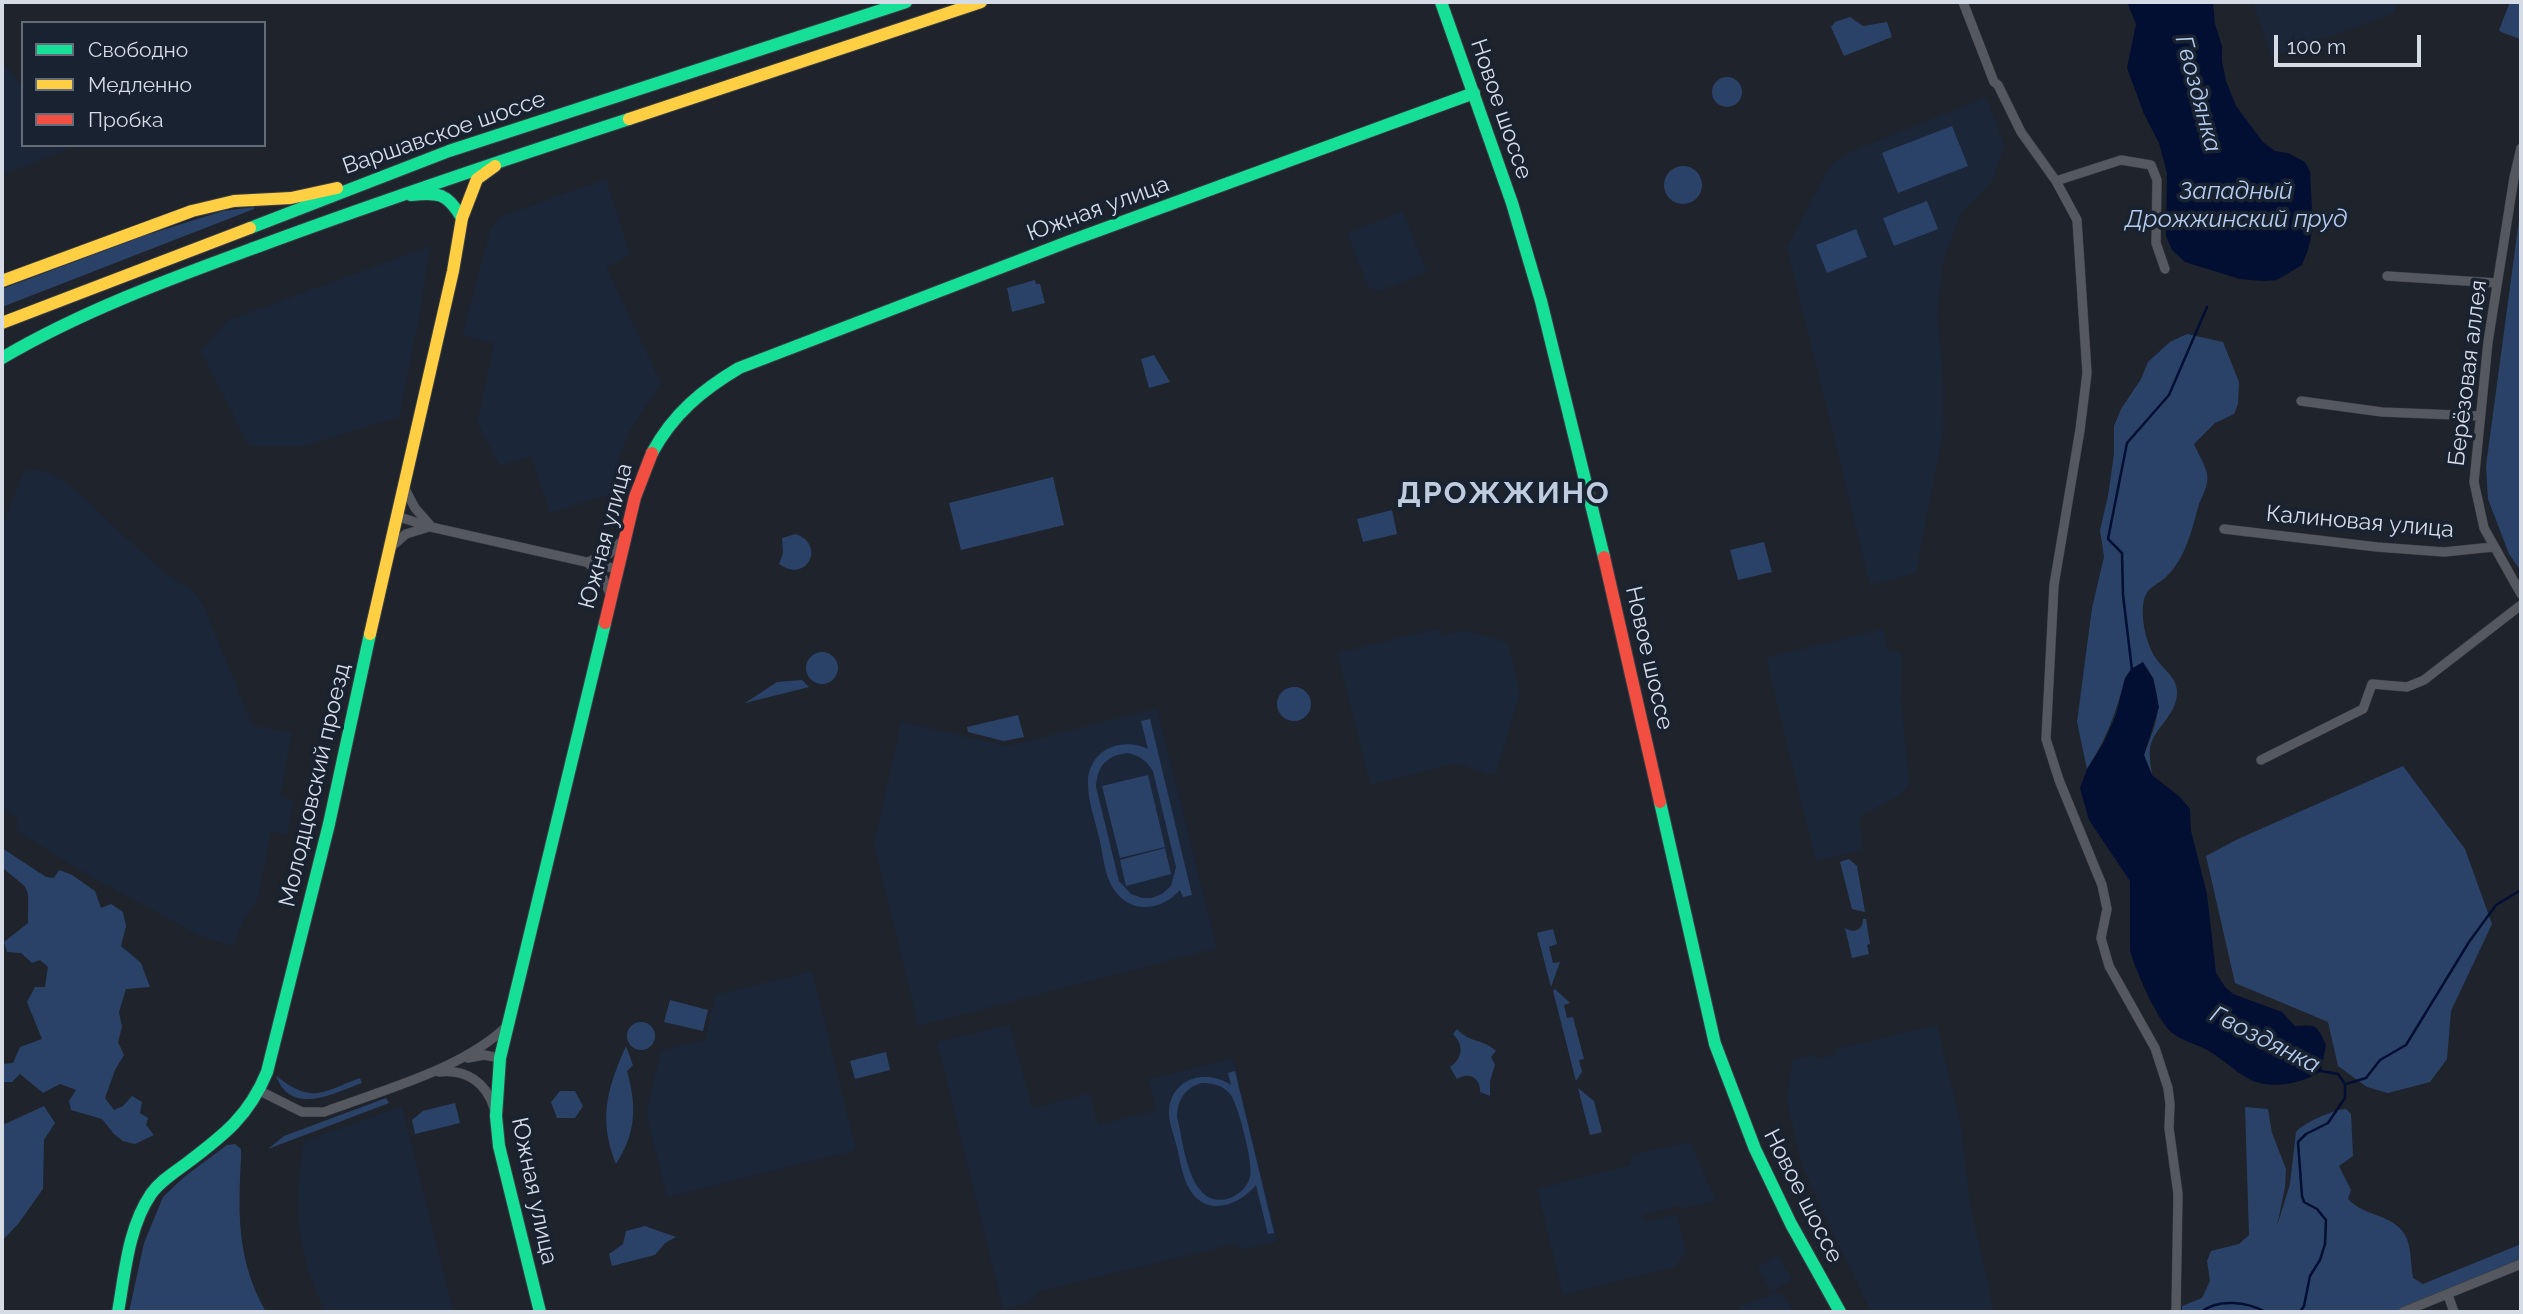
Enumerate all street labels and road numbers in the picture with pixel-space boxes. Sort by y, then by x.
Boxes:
street label: Новое шоссе [1464,35,1538,183]
street label: Варшавское шоссе [339,85,549,181]
street label: Южная улица [1023,170,1173,248]
street label: Берёзовая аллея [2443,278,2493,468]
street label: Южная улица [573,460,639,612]
street label: Калиновая улица [2265,500,2455,544]
street label: Новое шоссе [1619,584,1679,732]
street label: Молодцовский проезд [274,661,356,909]
street label: Южная улица [505,1115,563,1267]
street label: Новое шоссе [1757,1125,1849,1267]

